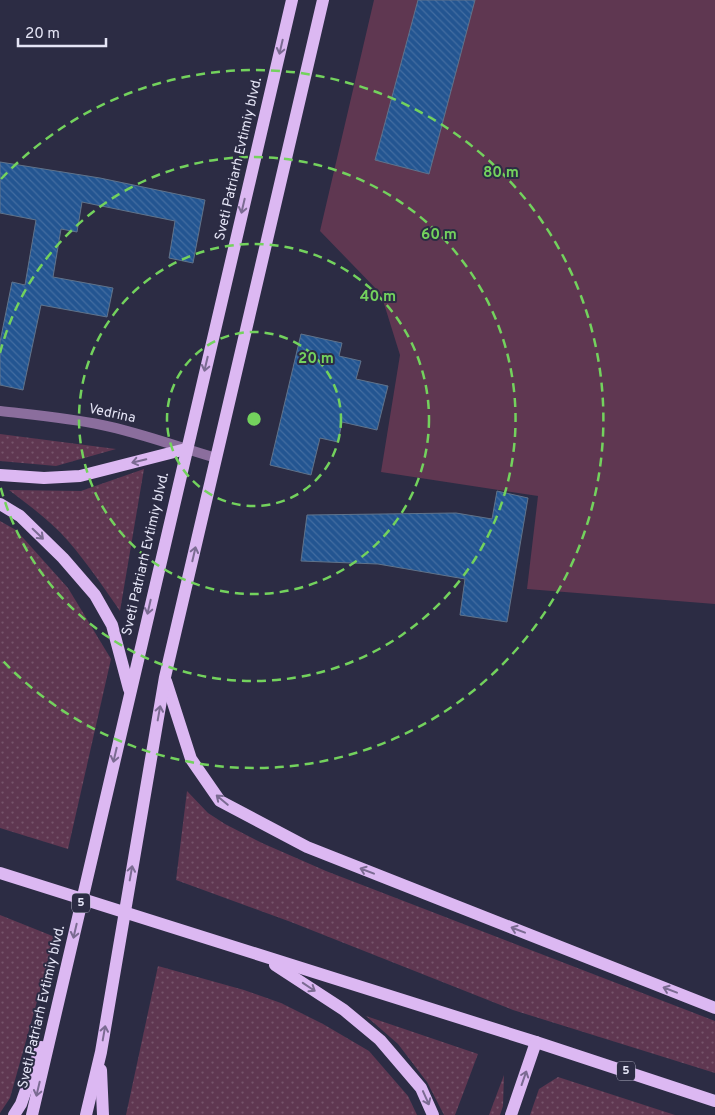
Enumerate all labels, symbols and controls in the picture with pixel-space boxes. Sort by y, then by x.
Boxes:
scale bar [18,15,105,47]
text: 20 m [25,25,60,44]
one-way arrow [276,39,285,55]
street label: Sveti Patriarh Evtimiy blvd. [212,76,266,242]
text: 80 m [483,164,519,183]
one-way arrow [238,197,247,213]
text: 60 m [421,226,457,245]
text: 40 m [360,288,396,307]
text: 20 m [298,350,334,369]
one-way arrow [201,355,210,371]
street label: Vedrina [87,401,137,427]
centre of rings [245,410,263,428]
one-way arrow [131,457,147,466]
street label: Sveti Patriarh Evtimiy blvd. [119,471,173,637]
one-way arrow [32,528,45,540]
one-way arrow [190,547,199,563]
one-way arrow [144,599,153,615]
one-way arrow [154,705,164,721]
one-way arrow [110,747,119,763]
one-way arrow [215,795,228,806]
one-way arrow [127,865,137,881]
one-way arrow [360,866,375,875]
road number: 5 [72,894,90,912]
one-way arrow [70,922,79,938]
street label: Sveti Patriarh Evtimiy blvd. [15,924,69,1090]
one-way arrow [511,925,526,934]
one-way arrow [302,982,316,992]
one-way arrow [662,985,678,994]
one-way arrow [99,1026,109,1042]
road number: 5 [617,1062,635,1080]
one-way arrow [520,1071,529,1087]
one-way arrow [33,1080,42,1096]
one-way arrow [421,1090,431,1105]

